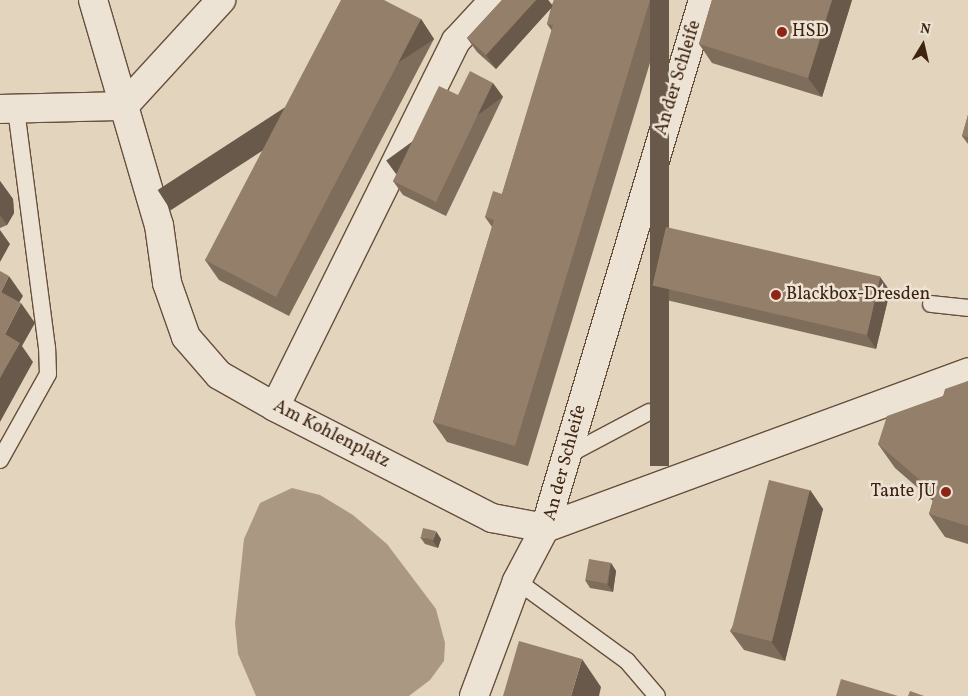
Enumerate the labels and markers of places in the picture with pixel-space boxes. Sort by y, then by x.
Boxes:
place label: HSD [792,21,829,43]
marker: HSD [776,26,788,38]
place label: Blackbox-Dresden [786,284,930,306]
marker: Blackbox-Dresden [770,289,782,301]
place label: Tante JU [870,481,936,503]
marker: Tante JU [940,486,952,498]

